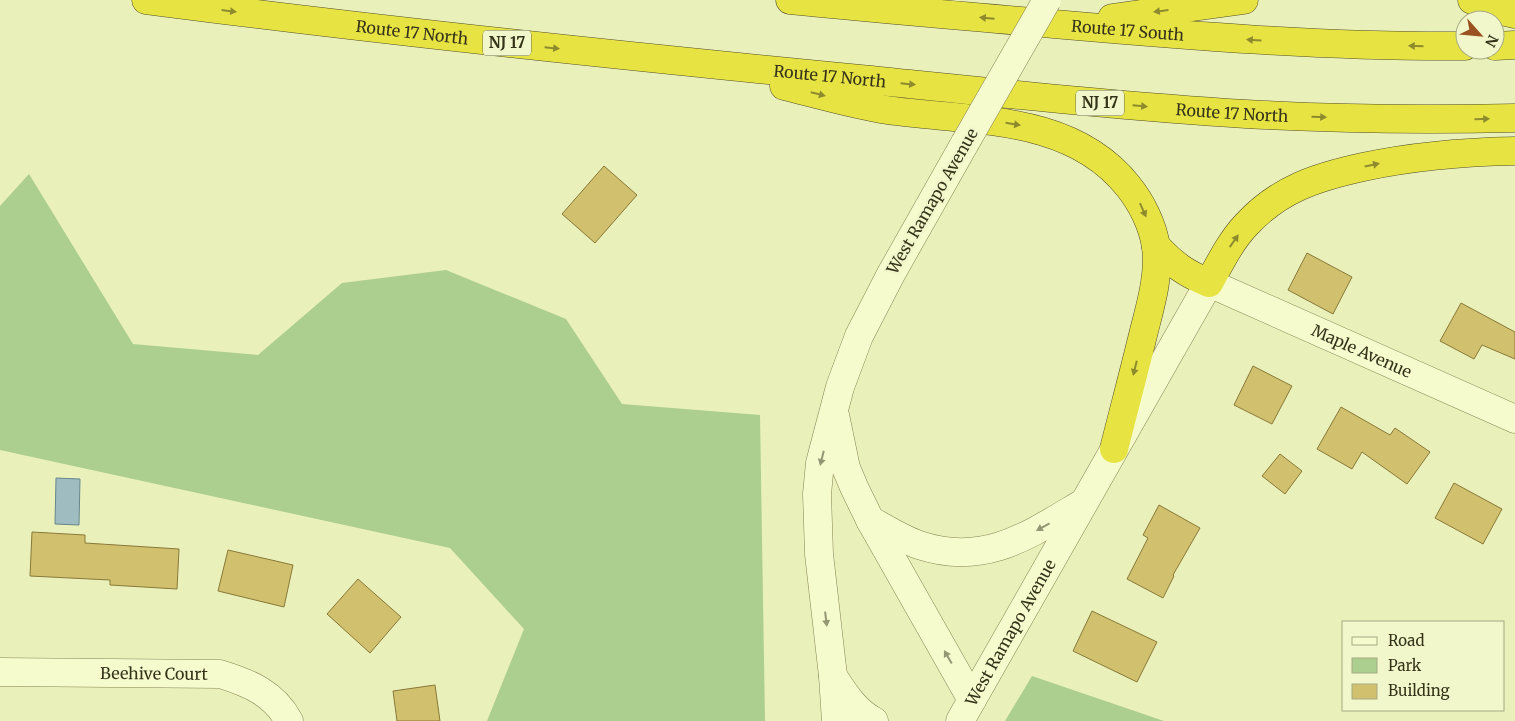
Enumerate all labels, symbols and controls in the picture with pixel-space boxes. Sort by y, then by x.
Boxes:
one-way arrow [221,7,237,15]
one-way arrow [1153,8,1169,16]
north arrow [1455,10,1505,60]
one-way arrow [979,14,995,22]
street label: Route 17 North [355,16,470,49]
street label: Route 17 South [1070,16,1185,45]
road number: NJ 17 [483,30,531,56]
text: N [1481,32,1502,50]
one-way arrow [1246,36,1262,44]
one-way arrow [1408,42,1424,50]
one-way arrow [544,44,560,52]
street label: Route 17 North [773,61,887,92]
one-way arrow [900,80,916,88]
one-way arrow [810,90,825,98]
road number: NJ 17 [1076,90,1124,116]
street label: Route 17 North [1175,99,1289,126]
one-way arrow [1132,103,1148,111]
one-way arrow [1311,114,1327,122]
one-way arrow [1474,115,1490,123]
one-way arrow [1005,121,1021,129]
street label: West Ramapo Avenue [882,124,982,278]
one-way arrow [1364,161,1379,169]
one-way arrow [1139,203,1147,217]
one-way arrow [1229,234,1239,248]
street label: Maple Avenue [1309,320,1415,382]
one-way arrow [1131,360,1139,375]
one-way arrow [817,450,825,465]
one-way arrow [1036,522,1049,531]
street label: West Ramapo Avenue [960,556,1060,710]
one-way arrow [822,612,830,628]
legend [1342,621,1505,711]
text: Road [1388,631,1424,650]
one-way arrow [944,651,953,664]
text: Park [1388,656,1422,675]
street label: Beehive Court [100,663,209,684]
text: Building [1388,681,1450,700]

